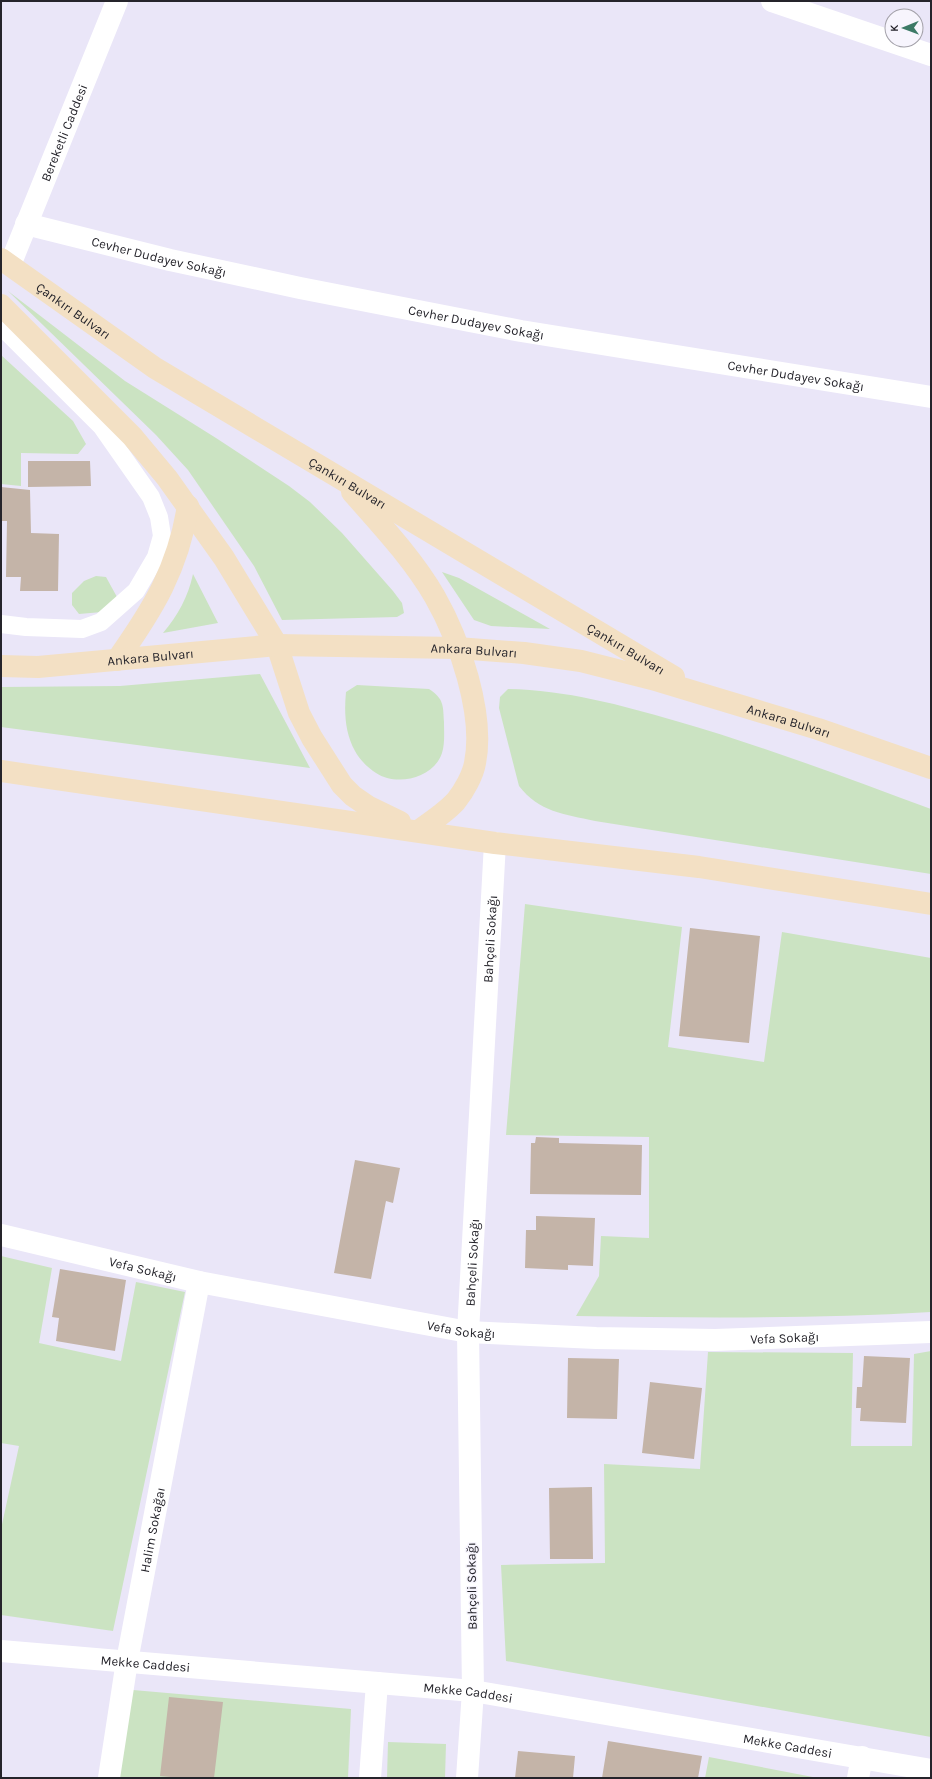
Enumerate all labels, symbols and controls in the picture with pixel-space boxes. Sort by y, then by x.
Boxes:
north arrow [884,8,924,48]
text: K [888,24,901,32]
street label: Bereketli Caddesi [38,82,91,184]
street label: Cevher Dudayev Sokağı [90,234,228,280]
street label: Çankırı Bulvarı [33,279,114,342]
street label: Cevher Dudayev Sokağı [407,302,545,343]
street label: Cevher Dudayev Sokağı [727,357,865,394]
street label: Çankırı Bulvarı [306,454,389,512]
street label: Çankırı Bulvarı [584,620,667,678]
street label: Ankara Bulvarı [430,641,518,660]
street label: Ankara Bulvarı [107,646,194,669]
street label: Ankara Bulvarı [745,701,833,741]
street label: Bahçeli Sokağı [480,895,500,983]
street label: Bahçeli Sokağı [462,1218,482,1307]
street label: Vefa Sokağı [108,1254,178,1284]
street label: Vefa Sokağı [426,1318,496,1341]
street label: Vefa Sokağı [750,1329,819,1347]
street label: Halim Sokağaı [137,1486,168,1574]
street label: Bahçeli Sokağı [463,1542,480,1630]
street label: Mekke Caddesi [100,1652,191,1675]
street label: Mekke Caddesi [423,1680,514,1706]
street label: Mekke Caddesi [742,1731,833,1761]

